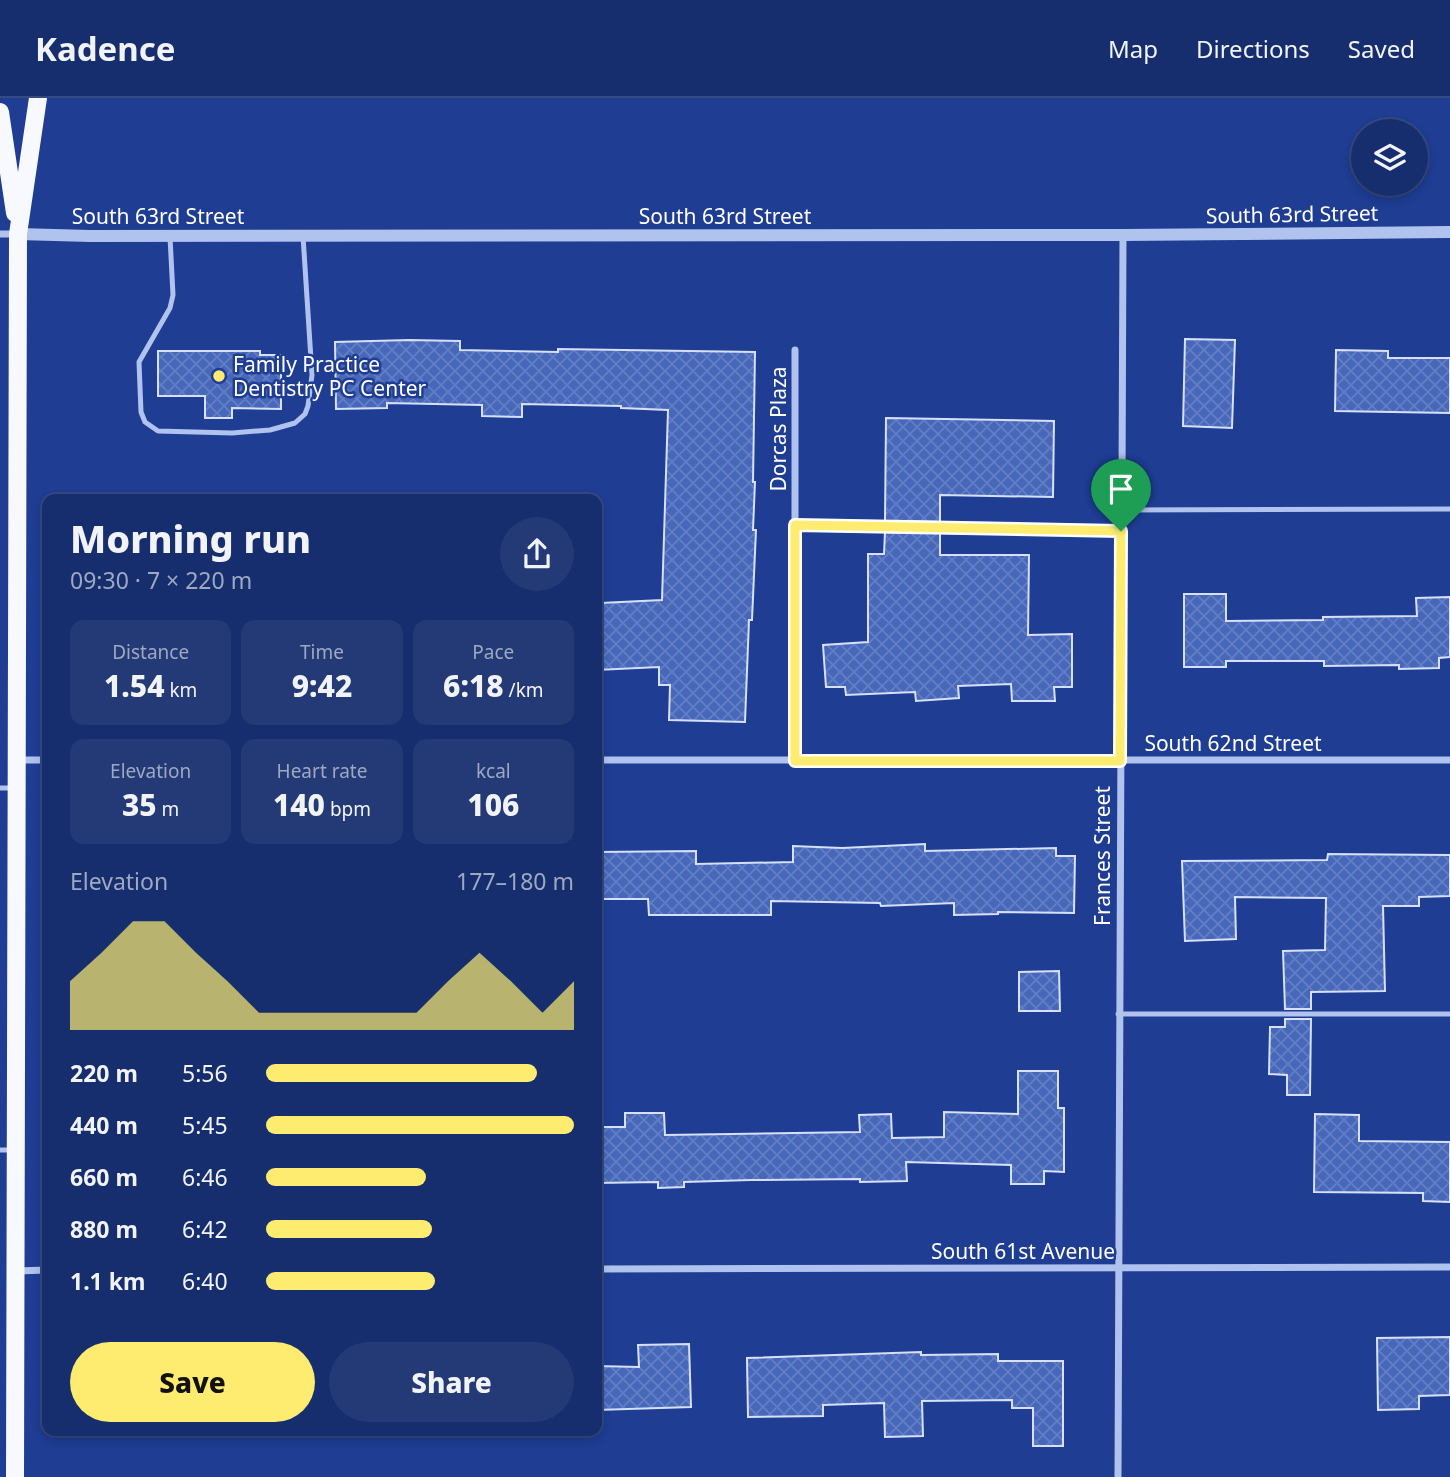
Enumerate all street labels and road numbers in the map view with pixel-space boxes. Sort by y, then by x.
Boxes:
street label: South 63rd Street [1206,198,1379,230]
street label: South 63rd Street [72,202,245,230]
street label: South 63rd Street [639,202,812,230]
street label: Dorcas Plaza [764,366,792,492]
street label: South 62nd Street [1144,729,1322,757]
street label: Frances Street [1088,786,1116,926]
street label: South 61st Avenue [931,1237,1115,1265]

